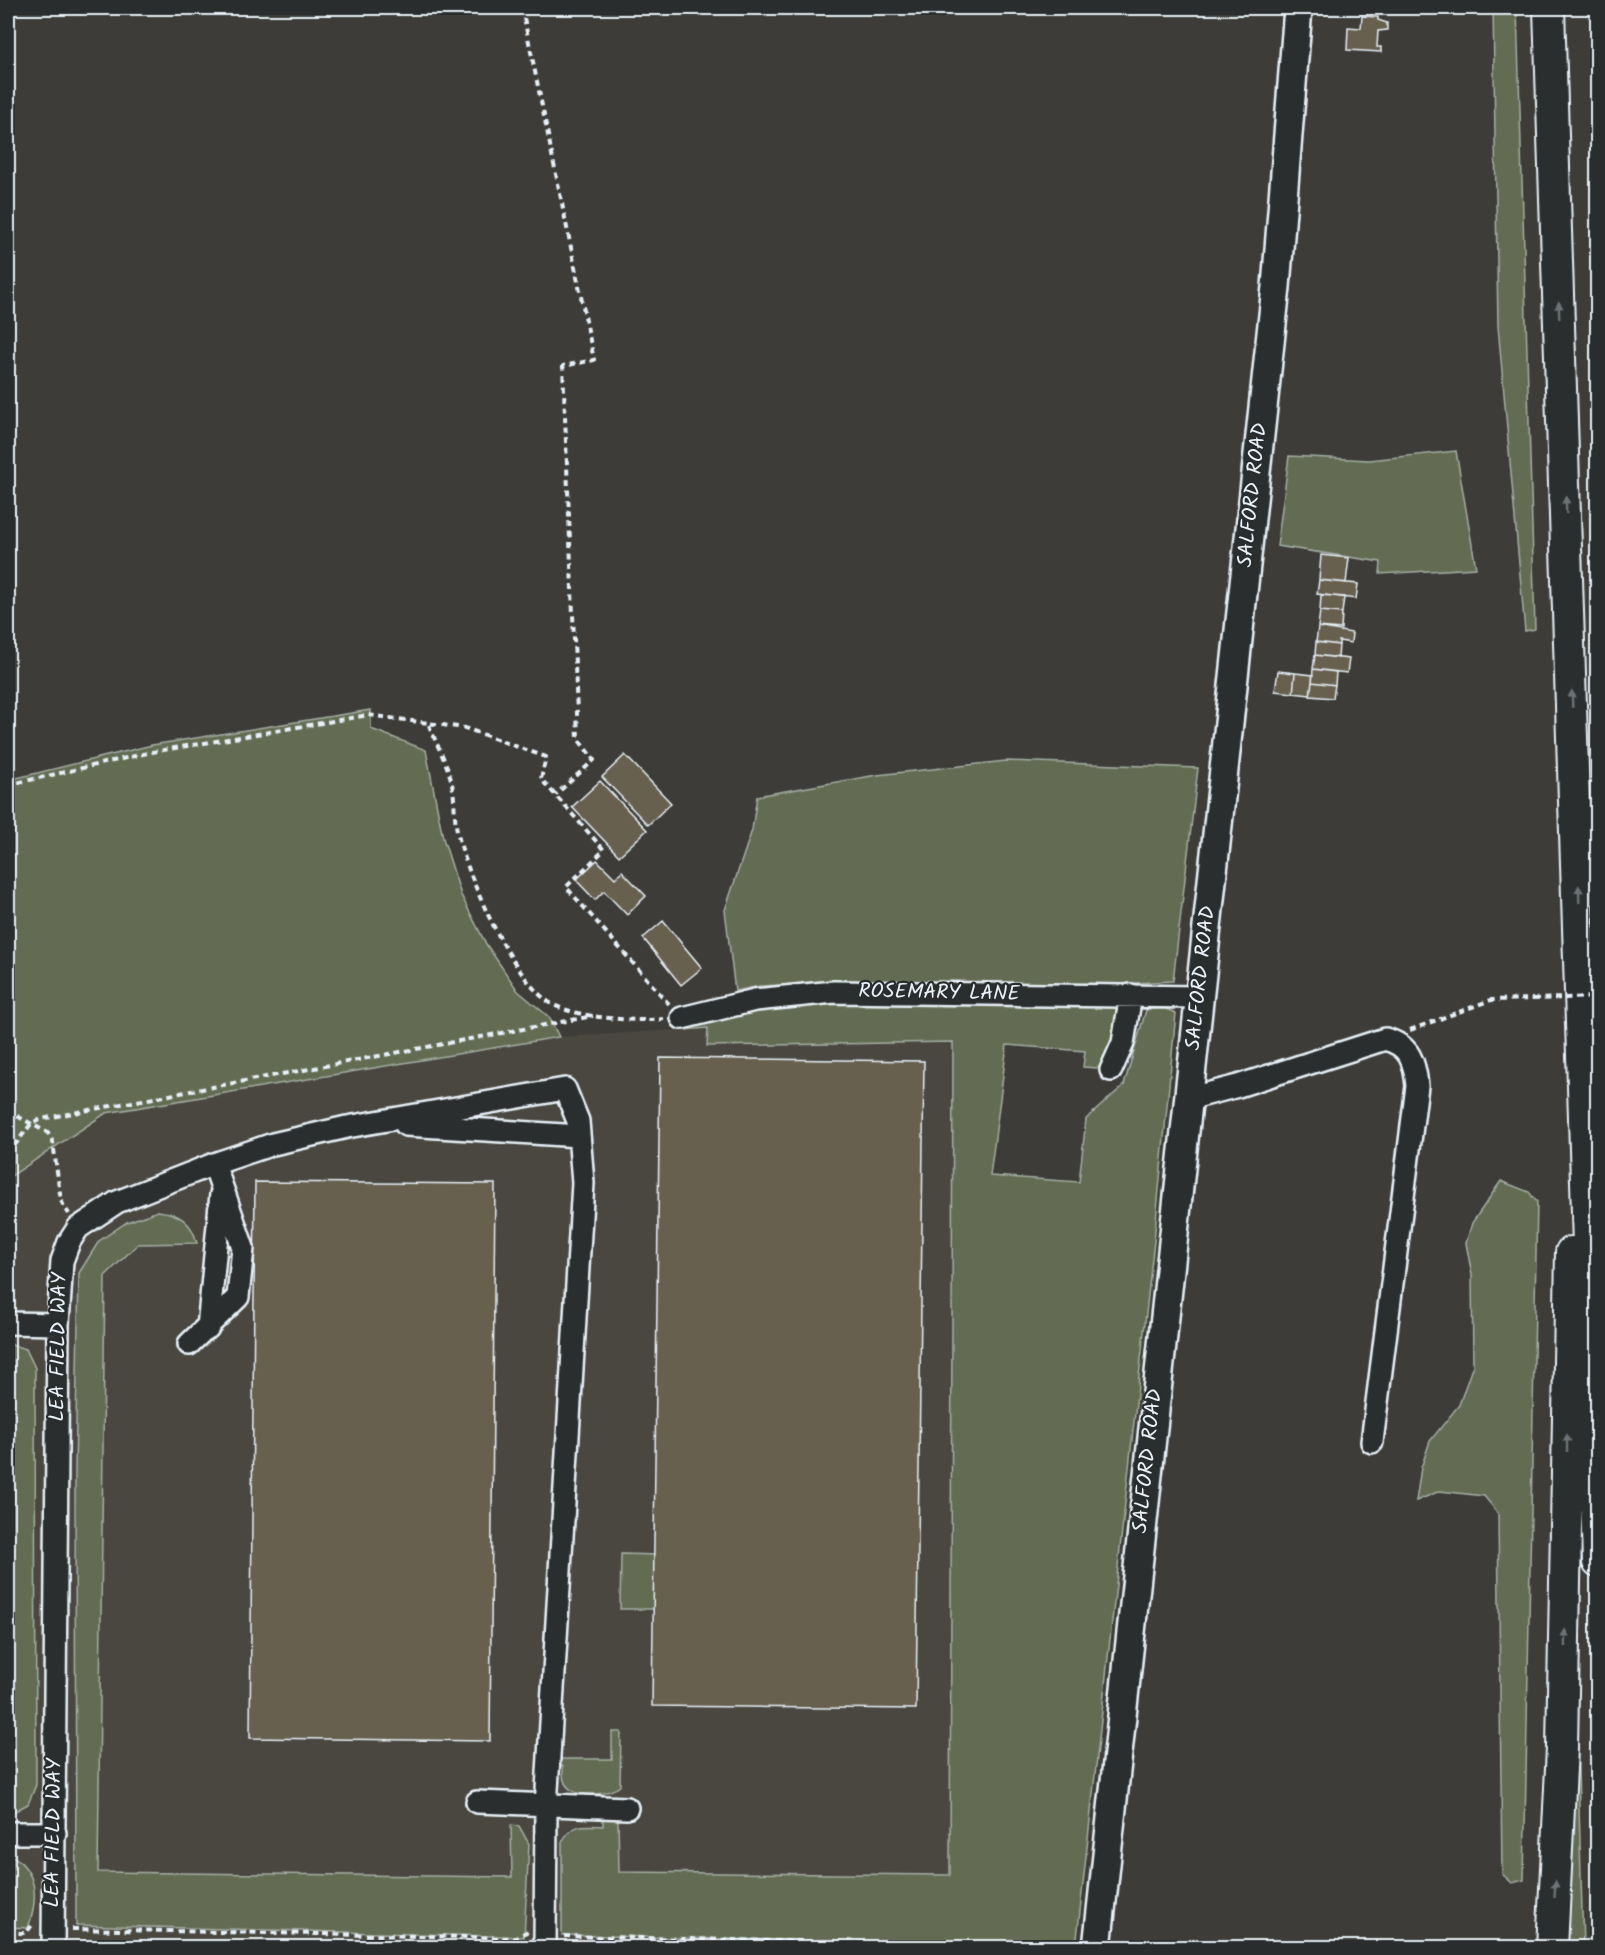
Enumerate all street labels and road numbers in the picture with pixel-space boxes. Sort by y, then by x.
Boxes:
street label: SALFORD ROAD [1229,421,1277,569]
street label: SALFORD ROAD [1177,904,1225,1052]
street label: ROSEMARY LANE [858,975,1021,1011]
street label: LEA FIELD WAY [41,1271,77,1422]
street label: SALFORD ROAD [1124,1387,1172,1535]
street label: LEA FIELD WAY [36,1757,72,1908]

